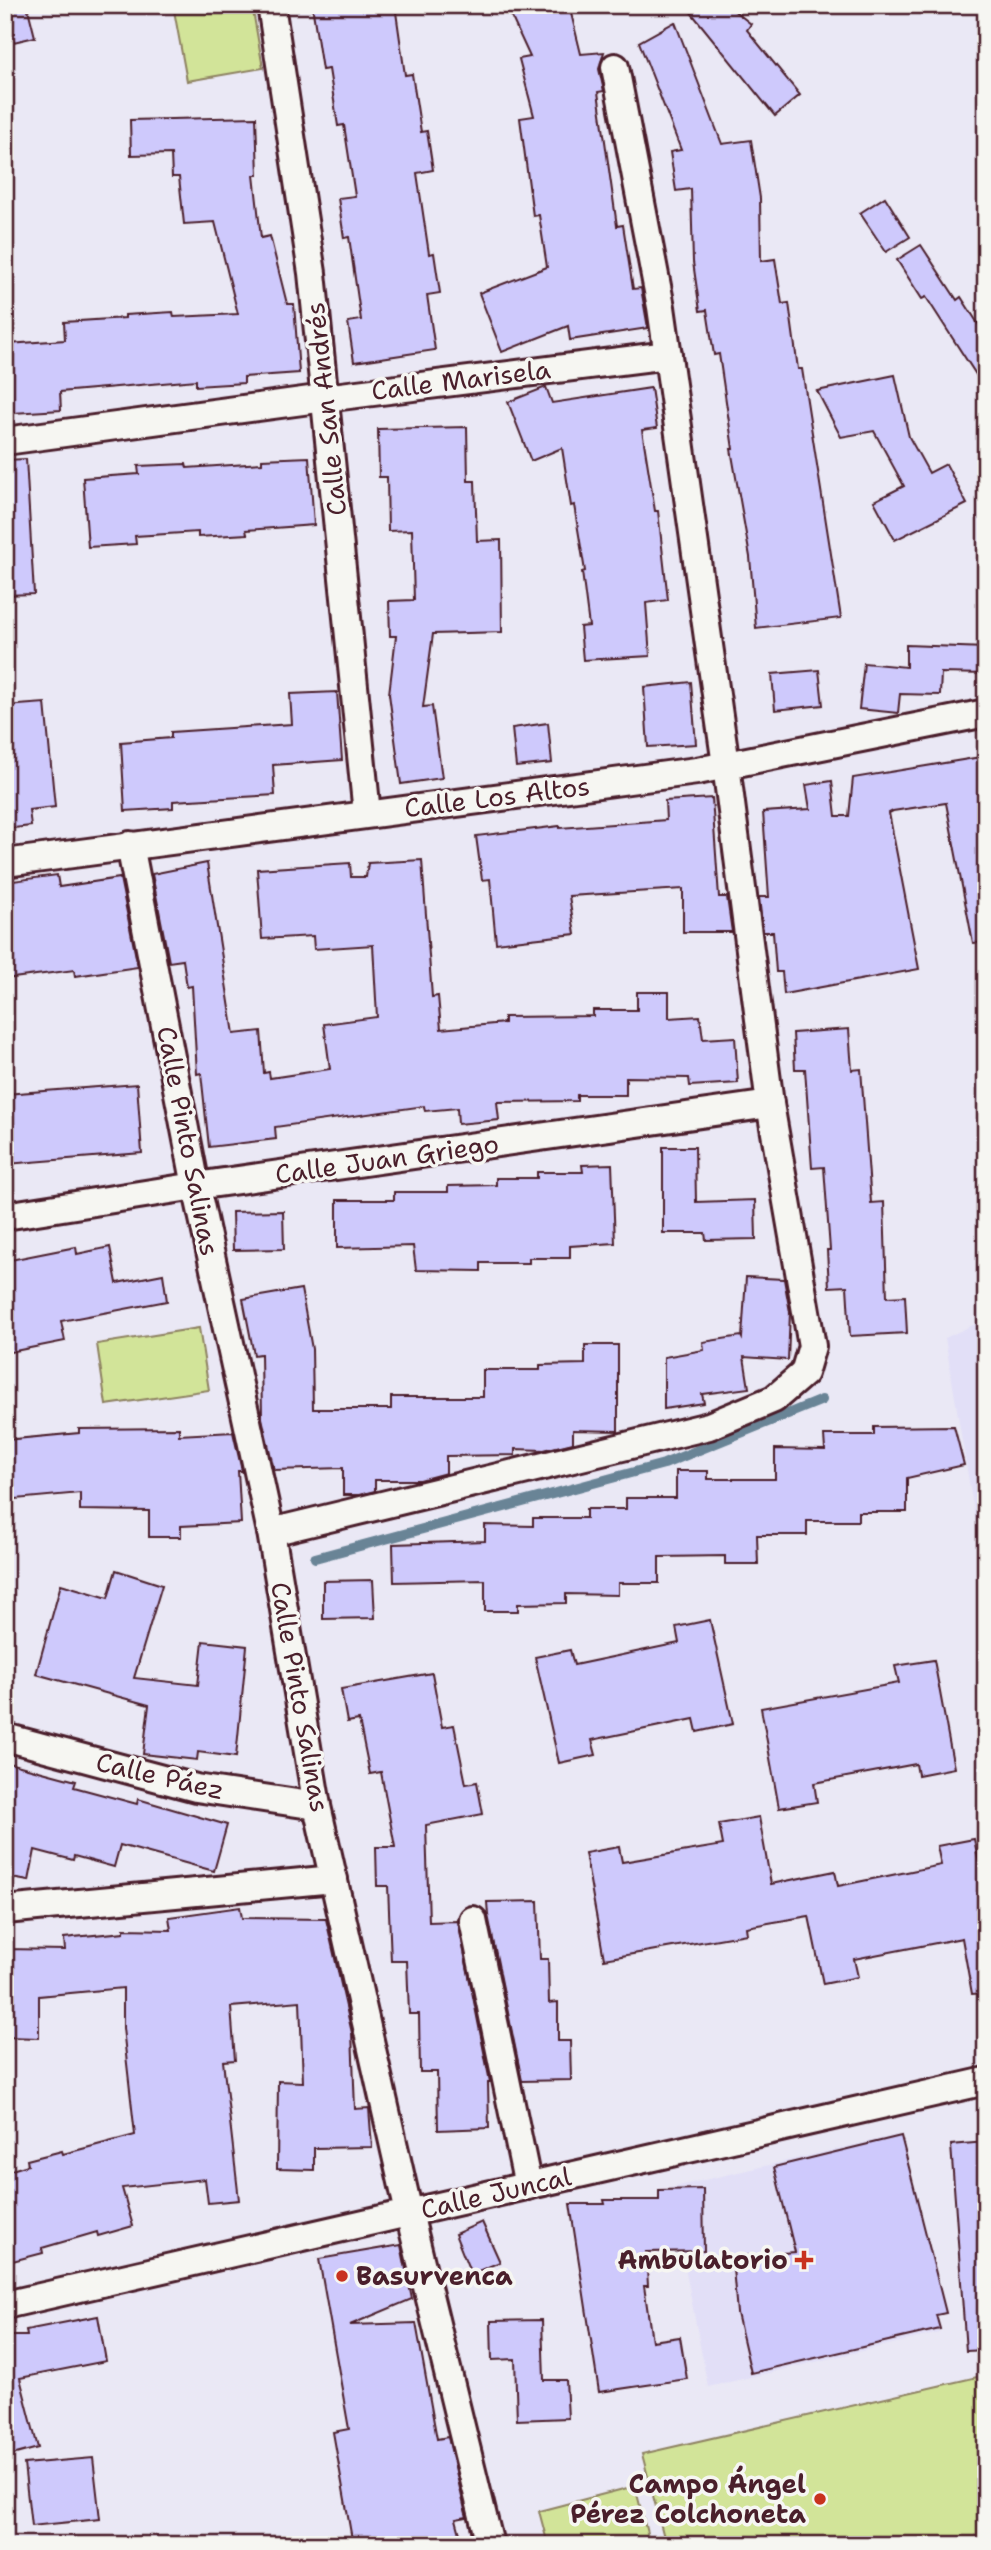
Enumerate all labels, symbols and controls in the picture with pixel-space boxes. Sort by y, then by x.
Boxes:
street label: Calle San Andrés [297,301,354,518]
street label: Calle Marisela [369,351,553,408]
street label: Calle Los Altos [402,768,592,825]
street label: Calle Pinto Salinas [149,1023,228,1259]
street label: Calle Juan Griego [273,1125,501,1192]
street label: Calle Pinto Salinas [263,1579,338,1815]
street label: Calle Páez [93,1744,228,1807]
street label: Calle Juncal [417,2158,575,2227]
place label: Ambulatorio [618,2242,788,2277]
marker: Ambulatorio [794,2250,814,2270]
place label: Basurvenca [356,2258,513,2293]
marker: Basurvenca [334,2268,350,2284]
place label: Campo Ángel Pérez Colchoneta [570,2465,806,2531]
marker: Campo Ángel Pérez Colchoneta [812,2491,828,2507]

